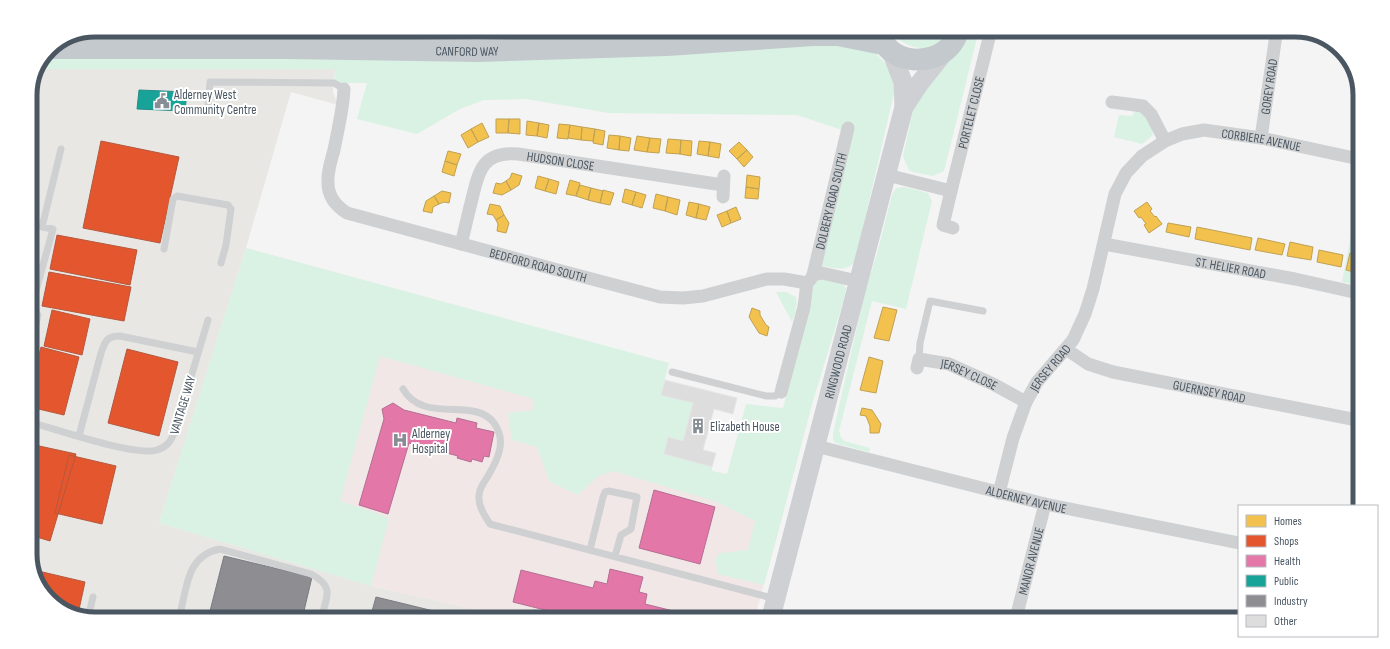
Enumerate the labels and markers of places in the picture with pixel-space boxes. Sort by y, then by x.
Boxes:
place label: Alderney West Community Centre [173,87,257,118]
public building icon: Alderney West Community Centre [153,92,171,110]
building icon: Elizabeth House [689,417,707,435]
place label: Elizabeth House [710,419,780,435]
place label: Alderney Hospital [411,426,450,457]
hospital icon: Alderney Hospital [391,431,409,449]

